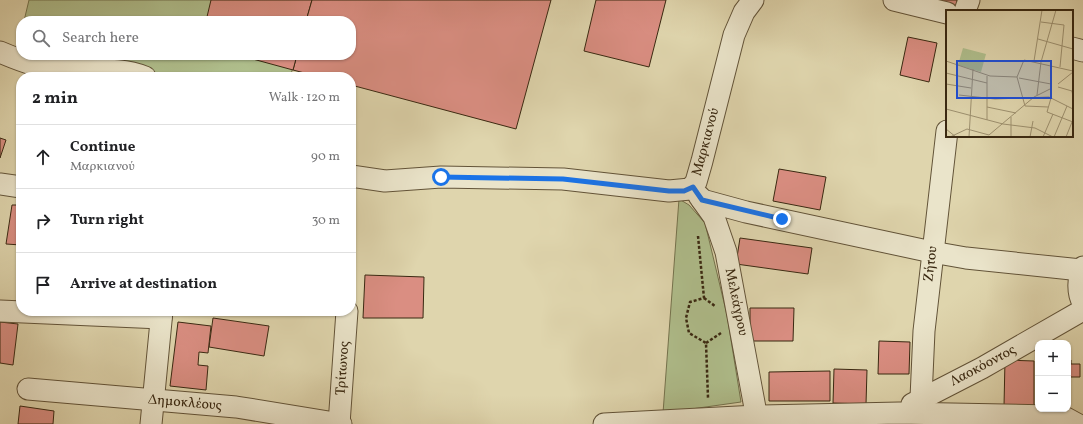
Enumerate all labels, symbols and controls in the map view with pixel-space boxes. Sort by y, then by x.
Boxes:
inset map [946,10,1073,137]
search box [16,16,356,60]
icon: search [30,27,52,49]
text: Search here [62,28,139,49]
text: 2 min [32,87,78,110]
text: Walk · 120 m [269,89,340,107]
street label: Μαρκιανού [688,106,724,178]
text: Continue [70,137,135,158]
icon: ahead [32,146,54,168]
text: 90 m [311,148,340,166]
text: Μαρκιανού [70,158,135,176]
route start [432,168,450,186]
icon: right [32,210,54,232]
text: Turn right [70,210,144,231]
route end [773,210,791,228]
text: 30 m [312,212,340,230]
street label: Ζήτου [919,245,943,283]
street label: Μελεάγρου [720,266,752,338]
icon: arrive [32,274,54,296]
text: Arrive at destination [70,274,217,295]
street label: Τρίτωνος [332,340,354,396]
map controls [1035,340,1071,412]
button: + [1035,340,1071,376]
street label: Λαοκόοντος [947,341,1019,391]
button: − [1035,376,1071,412]
street label: Δημοκλέους [147,390,223,416]

